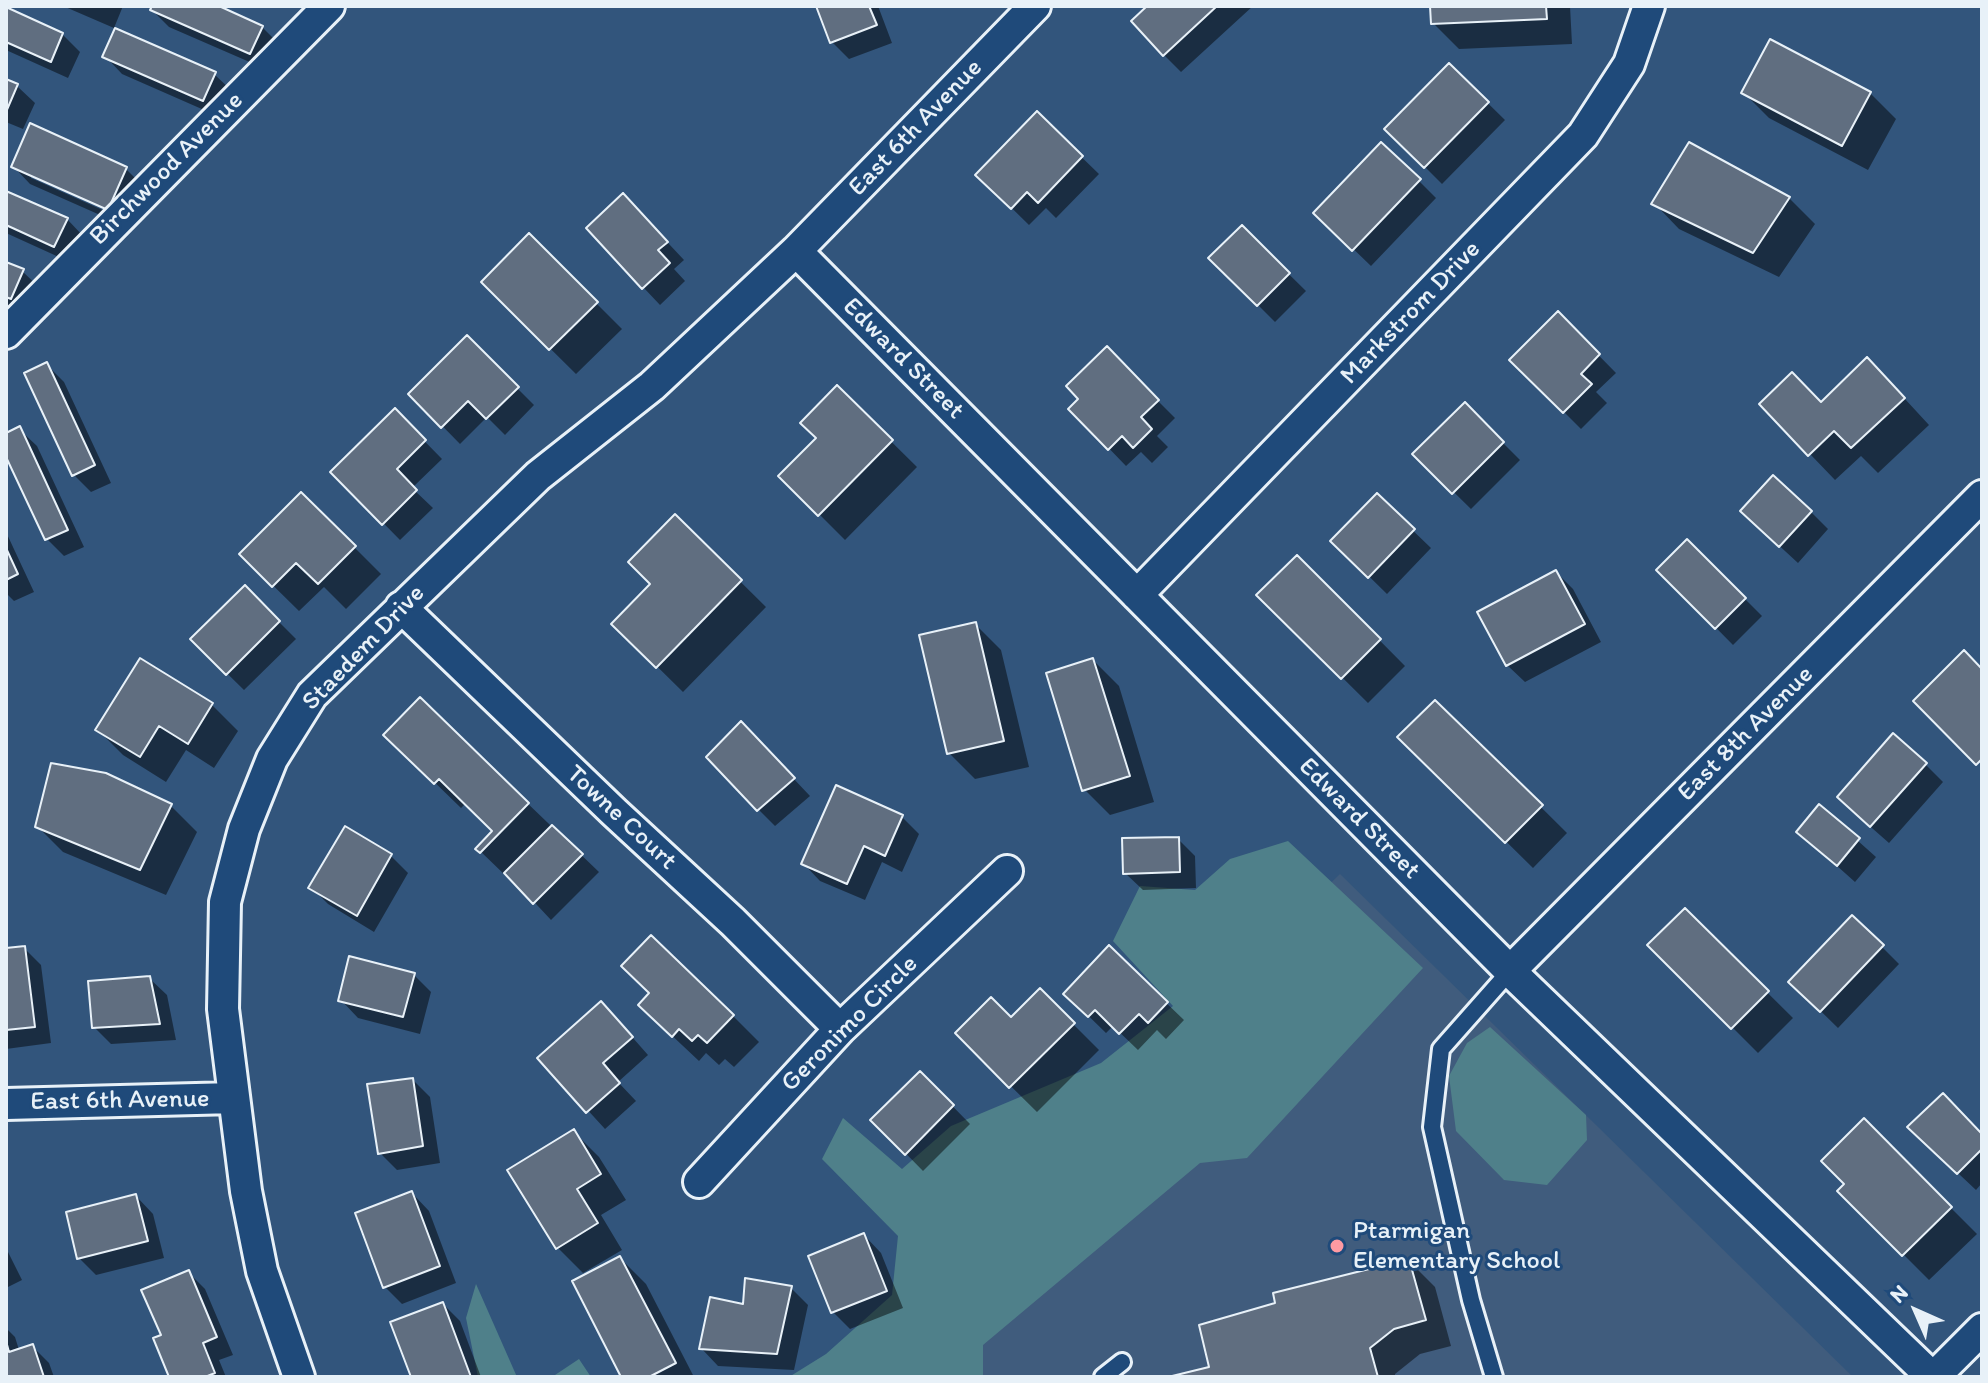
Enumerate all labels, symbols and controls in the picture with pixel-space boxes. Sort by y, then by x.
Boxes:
street label: East 6th Avenue [843,53,989,203]
street label: Birchwood Avenue [84,86,250,252]
street label: Markstrom Drive [1334,234,1488,392]
street label: Edward Street [836,292,970,426]
street label: Staedem Drive [296,579,432,717]
street label: East 8th Avenue [1672,660,1820,808]
street label: Edward Street [1292,752,1426,886]
street label: Towne Court [559,759,683,877]
street label: Geronimo Circle [775,949,925,1099]
street label: East 6th Avenue [30,1084,210,1118]
place label: Ptarmigan Elementary School [1353,1215,1560,1276]
marker: Ptarmigan Elementary School [1328,1237,1346,1255]
north arrow [1876,1271,1956,1351]
text: N [1884,1279,1913,1308]

